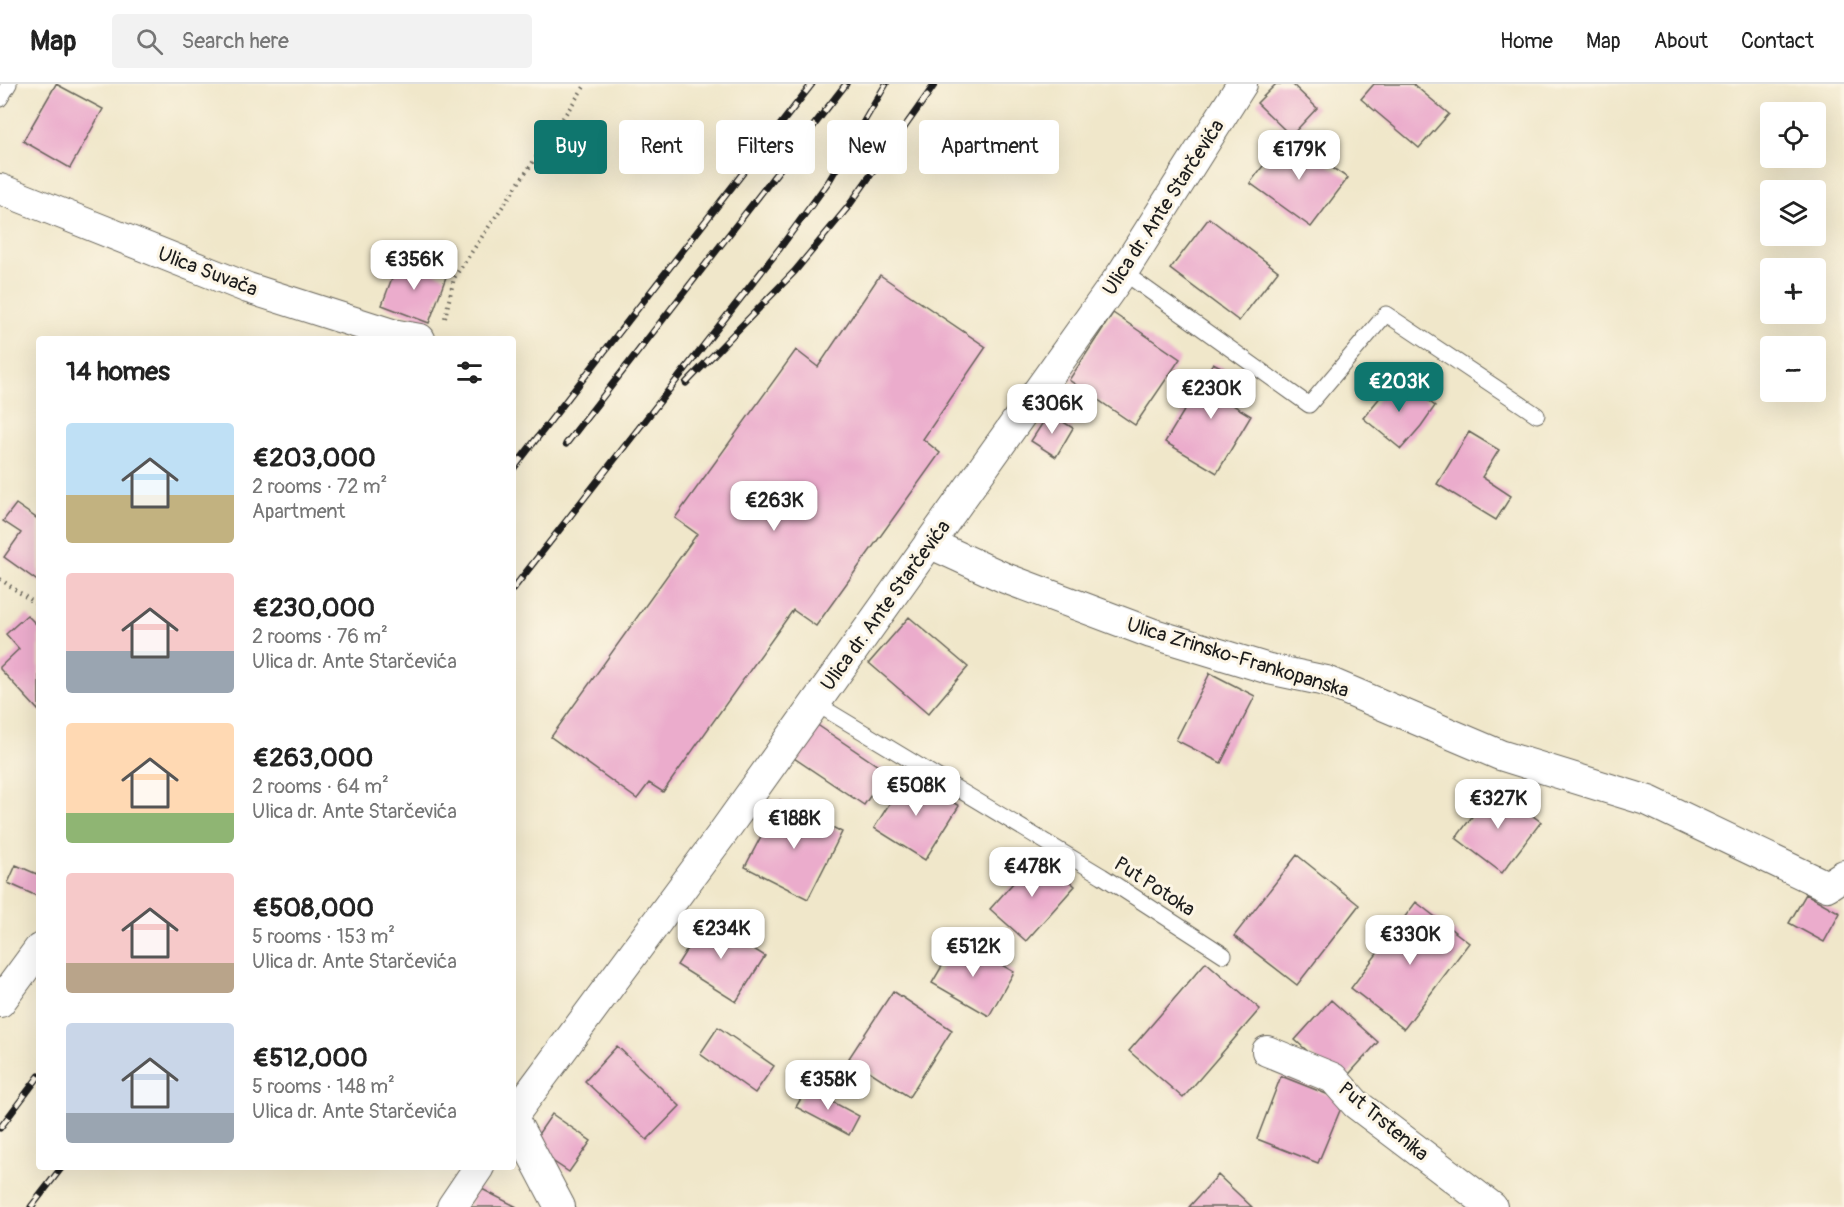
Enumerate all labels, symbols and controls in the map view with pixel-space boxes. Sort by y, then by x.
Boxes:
search box [112,14,532,68]
text: Map [30,24,76,59]
icon: search [133,25,166,58]
text: Search here [181,27,289,55]
text: Home [1500,28,1553,55]
text: Map [1586,28,1621,55]
text: About [1654,28,1708,55]
text: Contact [1741,28,1814,55]
map controls [1760,102,1826,402]
button: locate [1760,102,1826,168]
street label: Ulica dr. Ante Starčevića [1097,115,1230,300]
chip: Buy [534,120,607,174]
chip: Rent [619,120,704,174]
chip: Filters [716,120,815,174]
chip: New [827,120,907,174]
chip: Apartment [919,120,1059,174]
pin: €179K [1257,130,1341,181]
text: €179K [1272,137,1326,162]
button: layers [1760,180,1826,246]
pin: €356K [372,240,456,291]
street label: Ulica Suvača [154,241,261,302]
text: €356K [385,247,443,272]
button: + [1760,258,1826,324]
button: − [1760,336,1826,402]
text: 14 homes [66,356,170,388]
icon: filters [453,356,486,389]
pin: €203K [1357,362,1441,413]
pin: €230K [1169,369,1253,420]
text: €203K [1368,369,1430,394]
text: €230K [1181,376,1241,401]
pin: €306K [1010,384,1094,435]
text: €306K [1021,391,1083,416]
text: €203,000 [252,442,376,474]
icon: home [114,447,186,519]
text: 2 rooms · 72 m² [252,474,387,499]
pin: €263K [732,481,816,532]
text: €263K [744,488,804,513]
text: Apartment [252,499,345,524]
street label: Ulica dr. Ante Starčevića [815,515,956,695]
text: €230,000 [252,592,375,624]
icon: home [114,597,186,669]
street label: Ulica Zrinsko-Frankopanska [1124,612,1352,703]
text: 2 rooms · 76 m² [252,624,388,649]
text: Ulica dr. Ante Starčevića [252,649,457,674]
text: €263,000 [252,742,373,774]
icon: home [114,747,186,819]
pin: €508K [874,766,958,817]
text: €508K [886,773,946,798]
text: 2 rooms · 64 m² [252,774,389,799]
pin: €327K [1456,779,1540,830]
text: €327K [1469,786,1527,811]
text: Ulica dr. Ante Starčevića [252,799,457,824]
pin: €188K [752,799,836,850]
text: €188K [767,806,821,831]
pin: €478K [990,847,1074,898]
street label: Put Potoka [1109,851,1200,922]
text: €478K [1003,854,1061,879]
text: €508,000 [252,892,374,924]
icon: home [114,897,186,969]
pin: €234K [679,909,763,960]
pin: €330K [1368,915,1452,966]
text: €234K [692,916,750,941]
text: €330K [1379,922,1441,947]
text: 5 rooms · 153 m² [252,924,395,949]
pin: €512K [931,927,1015,978]
text: €512K [945,934,1001,959]
text: Ulica dr. Ante Starčevića [252,949,457,974]
text: €512,000 [252,1042,368,1074]
icon: home [114,1047,186,1119]
pin: €358K [786,1060,870,1111]
text: €358K [799,1067,857,1092]
text: 5 rooms · 148 m² [252,1074,395,1099]
street label: Put Trstenika [1333,1076,1434,1166]
text: Ulica dr. Ante Starčevića [252,1099,457,1124]

